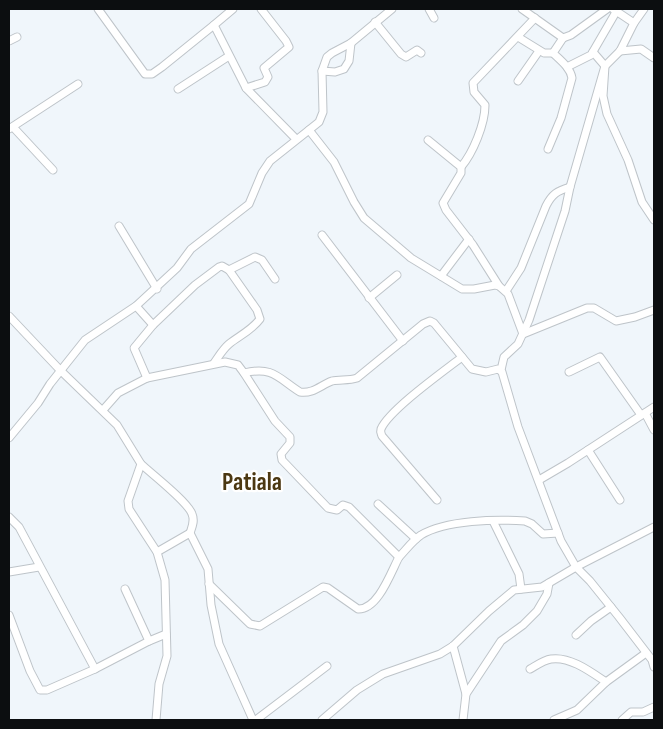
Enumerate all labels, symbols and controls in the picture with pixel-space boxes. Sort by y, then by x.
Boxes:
district label: Patiala [222,467,282,498]

